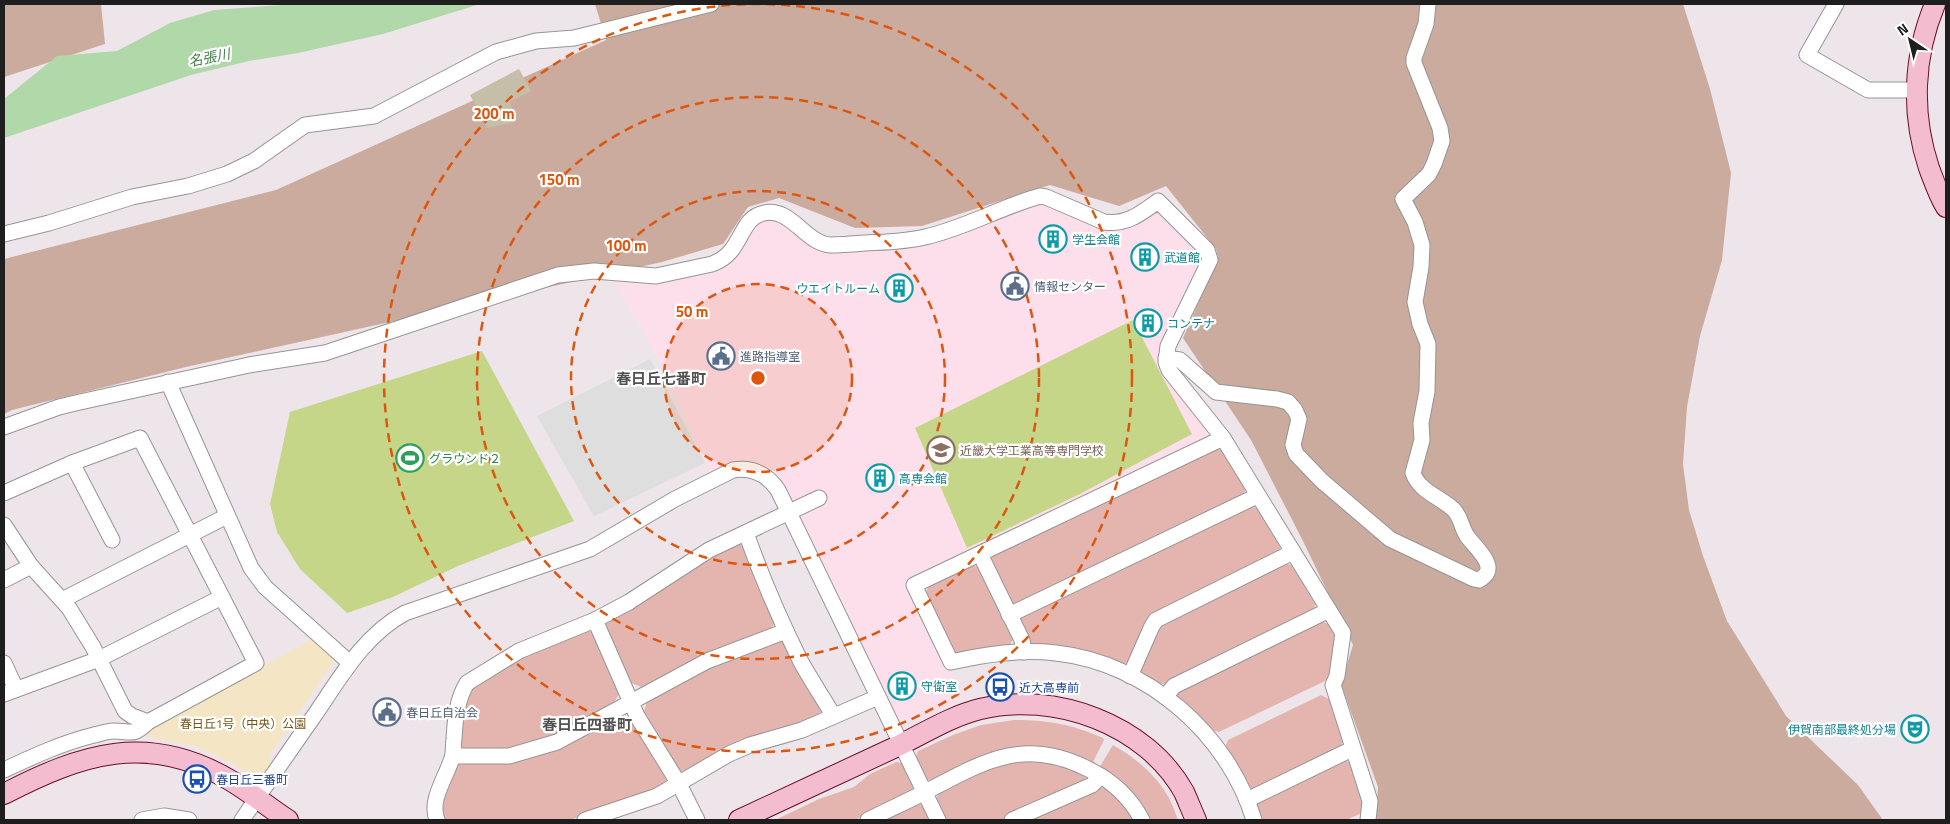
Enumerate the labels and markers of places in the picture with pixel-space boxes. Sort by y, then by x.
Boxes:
building icon: 学生会館 [1038,224,1068,254]
place label: 学生会館 [1072,230,1120,249]
building icon: 武道館 [1130,242,1160,272]
place label: 武道館 [1164,248,1200,267]
public building icon: 情報センター [1000,271,1030,301]
building icon: ウエイトルーム [884,273,914,303]
place label: 情報センター [1034,277,1106,296]
place label: ウエイトルーム [796,279,880,298]
building icon: コンテナ [1133,308,1163,338]
place label: コンテナ [1167,314,1215,333]
public building icon: 進路指導室 [706,341,736,371]
place label: 進路指導室 [740,347,800,366]
centre of rings [749,369,767,387]
school or university icon: 近畿大学工業高等専門学校 [926,435,956,465]
place label: 近畿大学工業高等専門学校 [960,441,1104,460]
sports icon: グラウンド２ [395,443,425,473]
place label: グラウンド２ [429,449,501,468]
building icon: 高専会館 [865,463,895,493]
place label: 高専会館 [899,469,947,488]
building icon: 守衛室 [887,671,917,701]
bus stop icon: 近大高専前 [985,672,1015,702]
place label: 守衛室 [921,677,957,696]
place label: 近大高専前 [1019,678,1079,697]
public building icon: 春日丘自治会 [372,697,402,727]
place label: 春日丘自治会 [406,703,478,722]
theatre icon: 伊賀南部最終処分場 [1900,714,1930,744]
place label: 伊賀南部最終処分場 [1788,720,1896,739]
bus stop icon: 春日丘三番町 [182,764,212,794]
place label: 春日丘三番町 [216,770,288,789]

